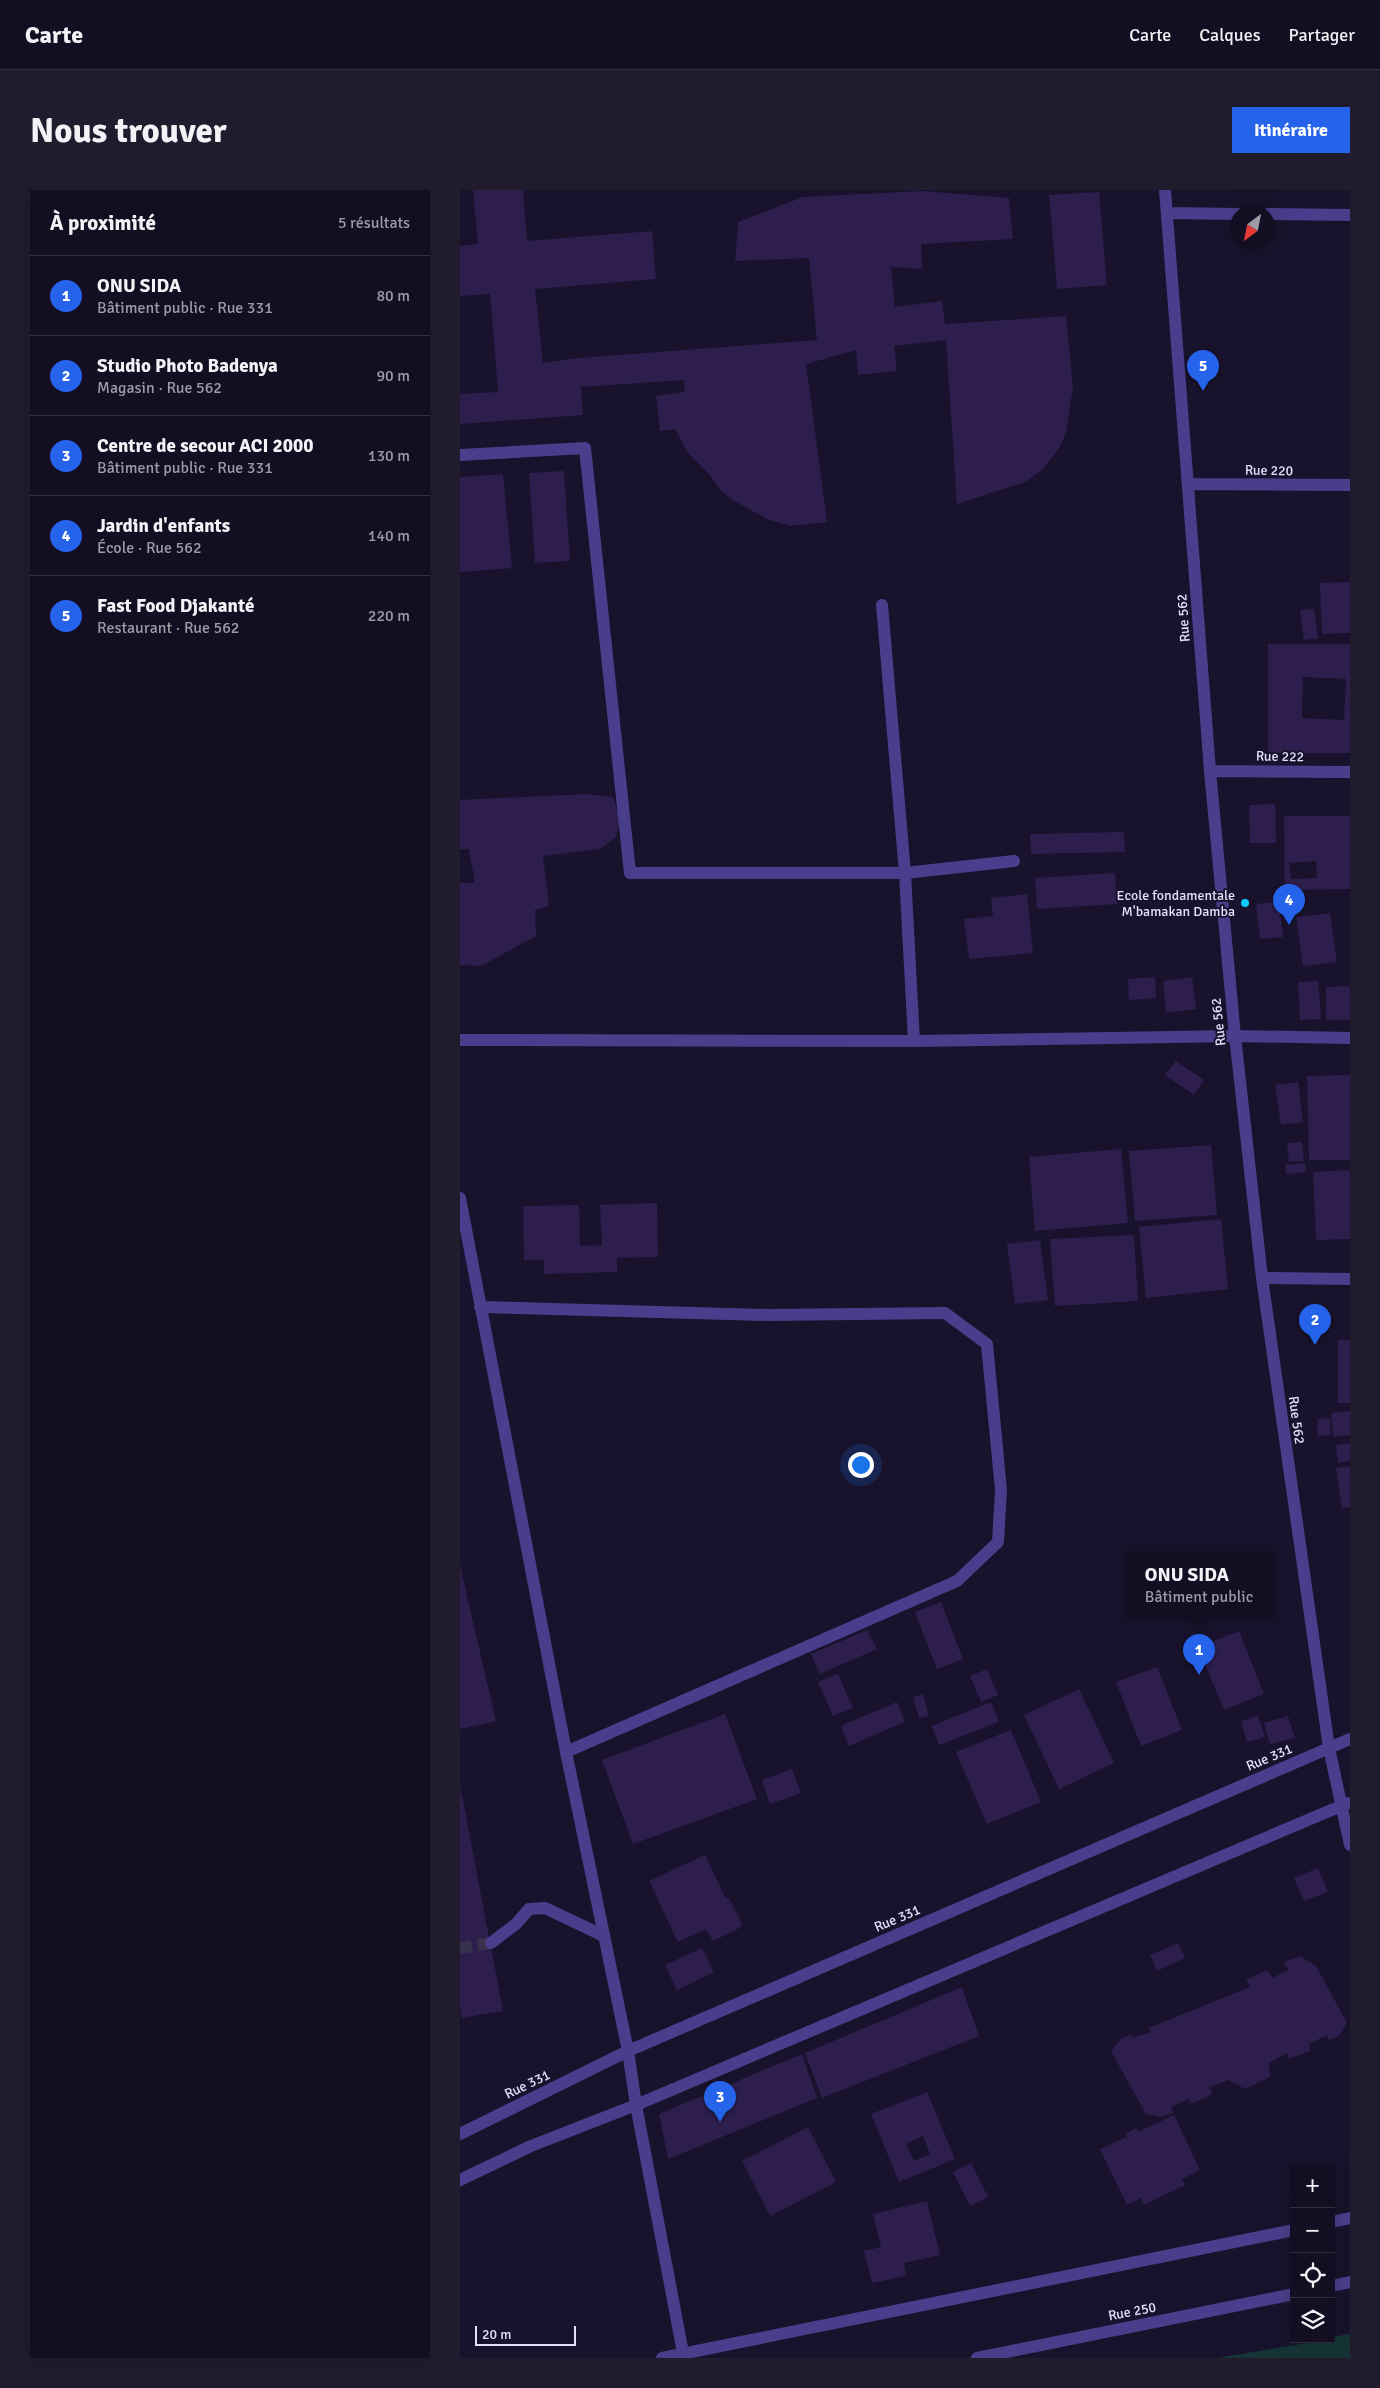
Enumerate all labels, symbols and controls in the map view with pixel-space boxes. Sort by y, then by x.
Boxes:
text: Carte [25,20,83,50]
text: Carte [1129,24,1171,46]
text: Calques [1199,24,1261,46]
text: Partager [1289,24,1355,46]
button: Itinéraire [1232,107,1350,153]
text: Nous trouver [30,109,227,152]
north arrow [1230,205,1275,250]
text: À proximité [50,210,156,236]
text: 5 résultats [338,213,410,233]
text: ONU SIDA [97,274,181,298]
text: 1 [62,286,70,306]
text: 80 m [376,286,410,306]
text: Bâtiment public · Rue 331 [97,298,273,318]
pin: 5 [1187,350,1219,391]
text: Studio Photo Badenya [97,354,278,378]
text: 2 [62,366,70,386]
text: 90 m [376,366,410,386]
text: Magasin · Rue 562 [97,378,222,398]
text: Centre de secour ACI 2000 [97,434,314,458]
text: 3 [62,446,70,466]
text: 130 m [368,446,410,466]
text: Bâtiment public · Rue 331 [97,458,273,478]
street label: Rue 220 [1245,462,1293,479]
text: Jardin d'enfants [97,514,230,538]
text: 4 [62,526,70,546]
text: 140 m [368,526,410,546]
text: École · Rue 562 [97,538,202,558]
street label: Rue 562 [1173,593,1194,643]
text: Fast Food Djakanté [97,594,254,618]
text: 5 [62,606,70,626]
text: 220 m [368,606,410,626]
text: Restaurant · Rue 562 [97,618,239,638]
street label: Rue 222 [1256,748,1304,765]
pin: 4 [1273,884,1305,925]
place label: Ecole fondamentale M'bamakan Damba [1117,887,1235,920]
marker: Ecole fondamentale M'bamakan Damba [1239,897,1251,909]
street label: Rue 562 [1208,997,1229,1047]
pin: 2 [1299,1304,1331,1345]
street label: Rue 562 [1285,1395,1308,1445]
your location [848,1452,874,1478]
popup [1125,1552,1273,1617]
text: ONU SIDA [1145,1563,1229,1587]
text: Bâtiment public [1145,1587,1253,1607]
pin: 1 [1183,1634,1215,1675]
street label: Rue 331 [1244,1740,1295,1775]
street label: Rue 331 [872,1901,923,1936]
street label: Rue 331 [502,2066,553,2103]
pin: 3 [704,2081,736,2122]
map controls [1290,2163,1335,2343]
button: + [1290,2163,1335,2208]
button: − [1290,2208,1335,2253]
button: locate [1290,2253,1335,2298]
button: layers [1290,2298,1335,2343]
street label: Rue 250 [1107,2299,1158,2324]
scale bar [475,2323,576,2346]
text: 20 m [482,2326,511,2343]

